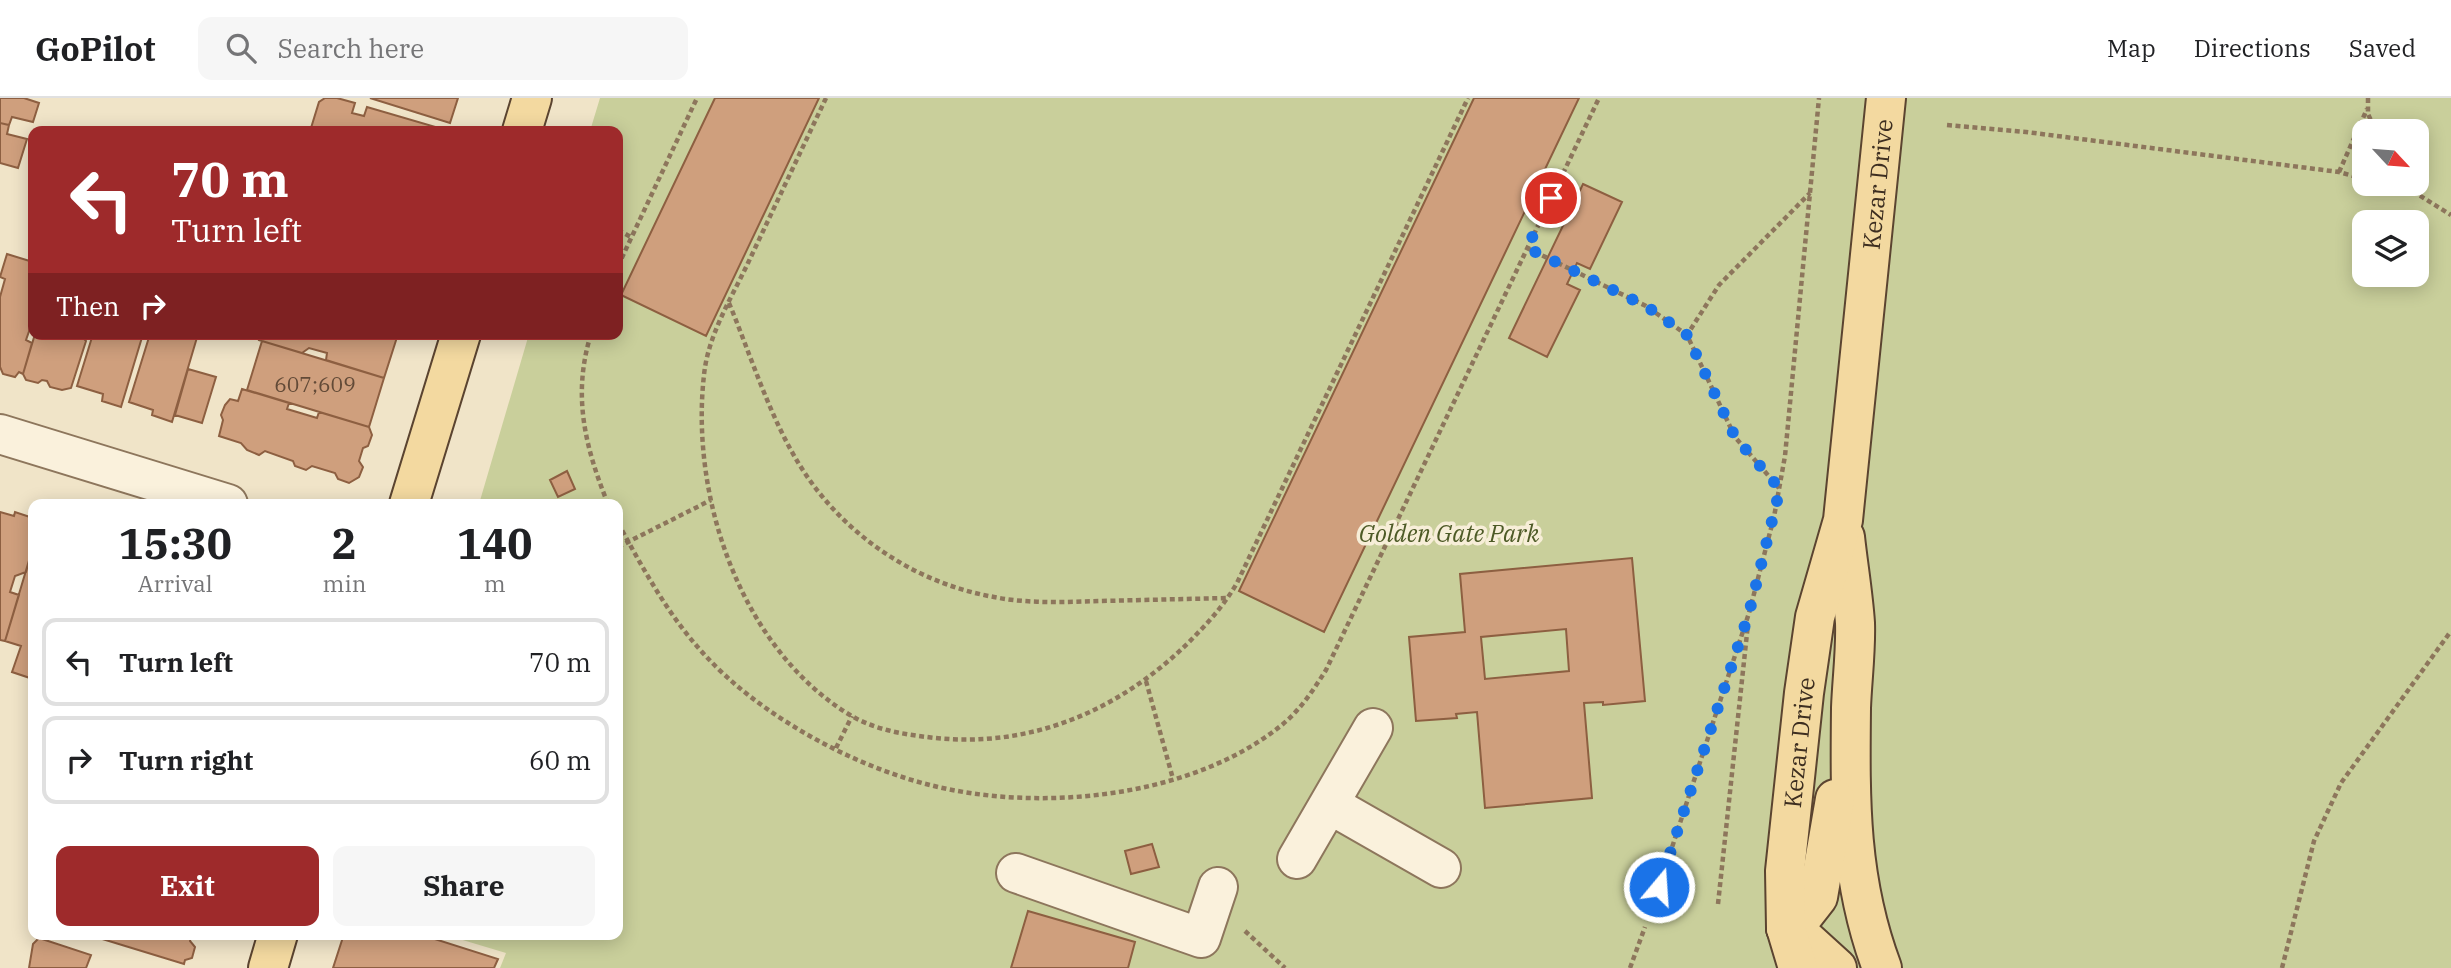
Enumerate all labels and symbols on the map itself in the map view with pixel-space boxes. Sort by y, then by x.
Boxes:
street label: Kezar Drive [1855,117,1900,251]
north arrow [2352,119,2429,196]
pin [1521,168,1581,228]
house number: 607;609 [274,370,356,398]
park label: Golden Gate Park [1359,517,1540,549]
street label: Kezar Drive [1776,675,1822,809]
position arrow [1622,850,1696,924]

